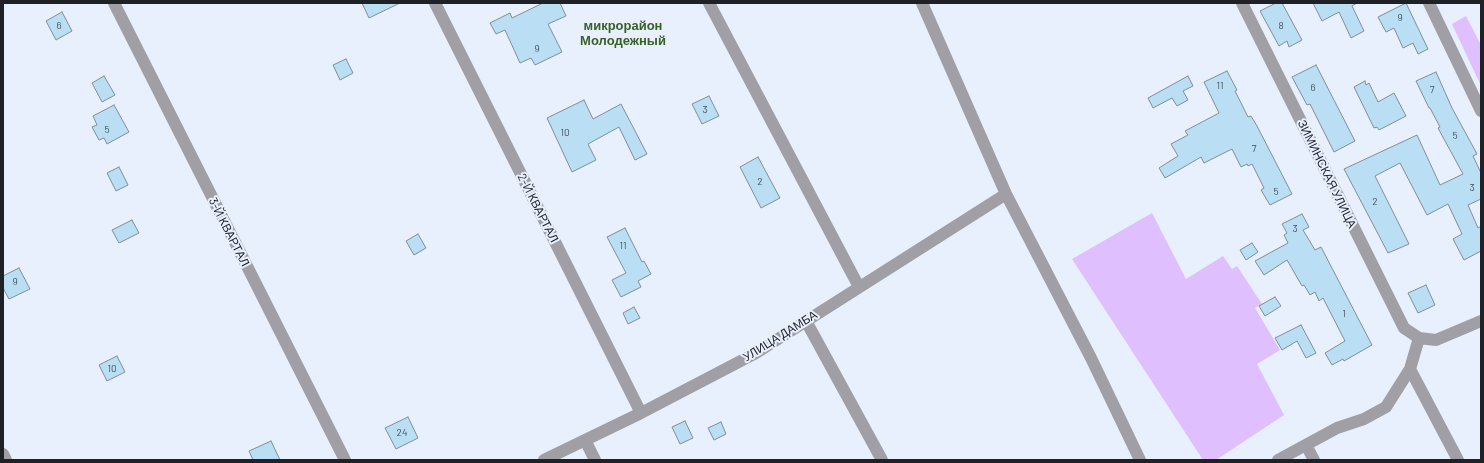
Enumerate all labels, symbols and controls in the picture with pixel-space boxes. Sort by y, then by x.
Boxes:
house number: 9 [1397,12,1403,24]
district label: микрорайон Молодежный [580,18,666,49]
house number: 6 [56,20,62,32]
house number: 8 [1278,20,1284,32]
house number: 9 [534,43,540,55]
house number: 11 [1216,80,1224,92]
house number: 6 [1310,82,1316,94]
house number: 7 [1430,84,1434,96]
house number: 3 [702,104,708,116]
street label: ЗИМИНСКАЯ УЛИЦА [1295,118,1359,230]
house number: 5 [104,124,110,136]
house number: 10 [560,127,570,139]
house number: 5 [1452,130,1458,142]
house number: 7 [1252,143,1256,155]
street label: 2-Й КВАРТАЛ [514,171,562,245]
house number: 2 [757,176,763,188]
house number: 3 [1469,182,1475,194]
house number: 5 [1273,186,1279,198]
street label: 3-Й КВАРТАЛ [206,195,252,269]
house number: 2 [1372,196,1378,208]
house number: 3 [1292,223,1298,235]
house number: 11 [619,240,627,252]
house number: 9 [12,276,18,288]
street label: УЛИЦА ДАМБА [740,307,820,365]
house number: 1 [1342,308,1346,320]
house number: 10 [107,363,117,375]
house number: 24 [397,427,407,439]

